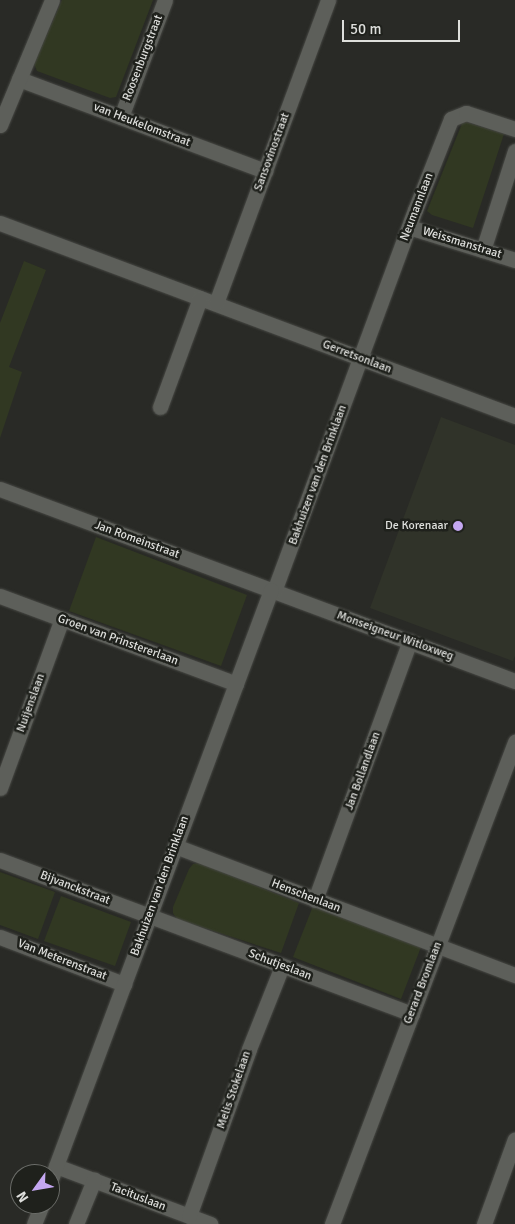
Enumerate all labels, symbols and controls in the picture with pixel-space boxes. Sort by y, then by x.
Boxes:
scale bar [345,10,462,42]
street label: Roosenburgstraat [120,13,166,103]
text: 50 m [350,20,381,38]
street label: van Heukelomstraat [92,100,192,150]
street label: Sansovinostraat [251,111,293,193]
street label: Neumannlaan [397,171,437,243]
street label: Weissmanstraat [421,224,503,262]
street label: Gerretsonlaan [320,337,394,377]
street label: Bakhuizen van den Brinklaan [286,403,350,547]
street label: Jan Romeinstraat [93,518,181,562]
place label: De Korenaar [385,519,448,533]
marker: De Korenaar [452,520,464,532]
street label: Monseigneur Witloxweg [335,608,455,664]
street label: Groen van Prinstererlaan [56,611,180,669]
street label: Nuijenslaan [14,672,48,734]
street label: Jan Bollandlaan [342,730,384,812]
street label: Bakhuizen van den Brinklaan [128,814,192,958]
street label: Bijvanckstraat [38,868,112,908]
street label: Henschenlaan [269,876,343,916]
street label: Van Meterenstraat [15,936,109,984]
street label: Gerard Bromlaan [401,940,445,1026]
street label: Schutjeslaan [246,946,314,984]
street label: Melis Stokelaan [214,1049,254,1131]
north arrow [10,1164,60,1214]
street label: Tacituslaan [108,1180,168,1214]
text: N [13,1188,32,1205]

